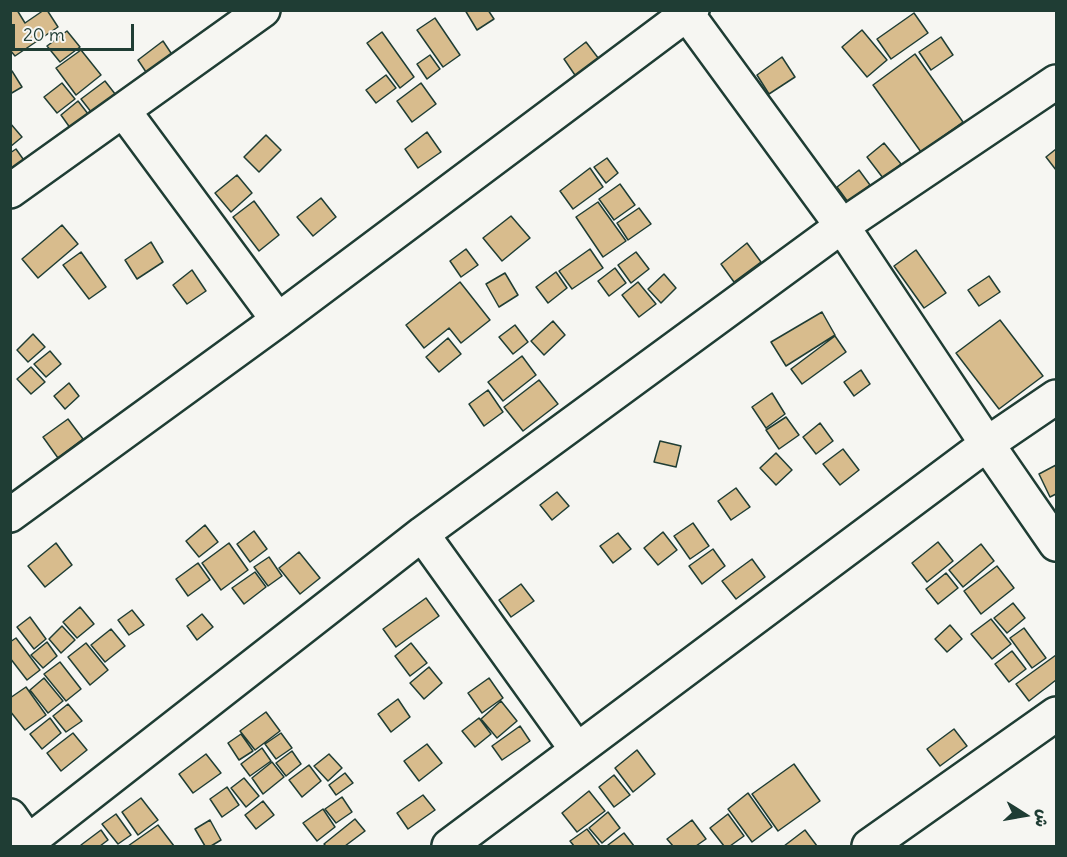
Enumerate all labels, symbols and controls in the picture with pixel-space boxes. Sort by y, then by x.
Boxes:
scale bar [15,12,136,50]
text: 20 m [23,23,65,46]
north arrow [995,785,1055,845]
text: ش [1031,808,1054,829]

